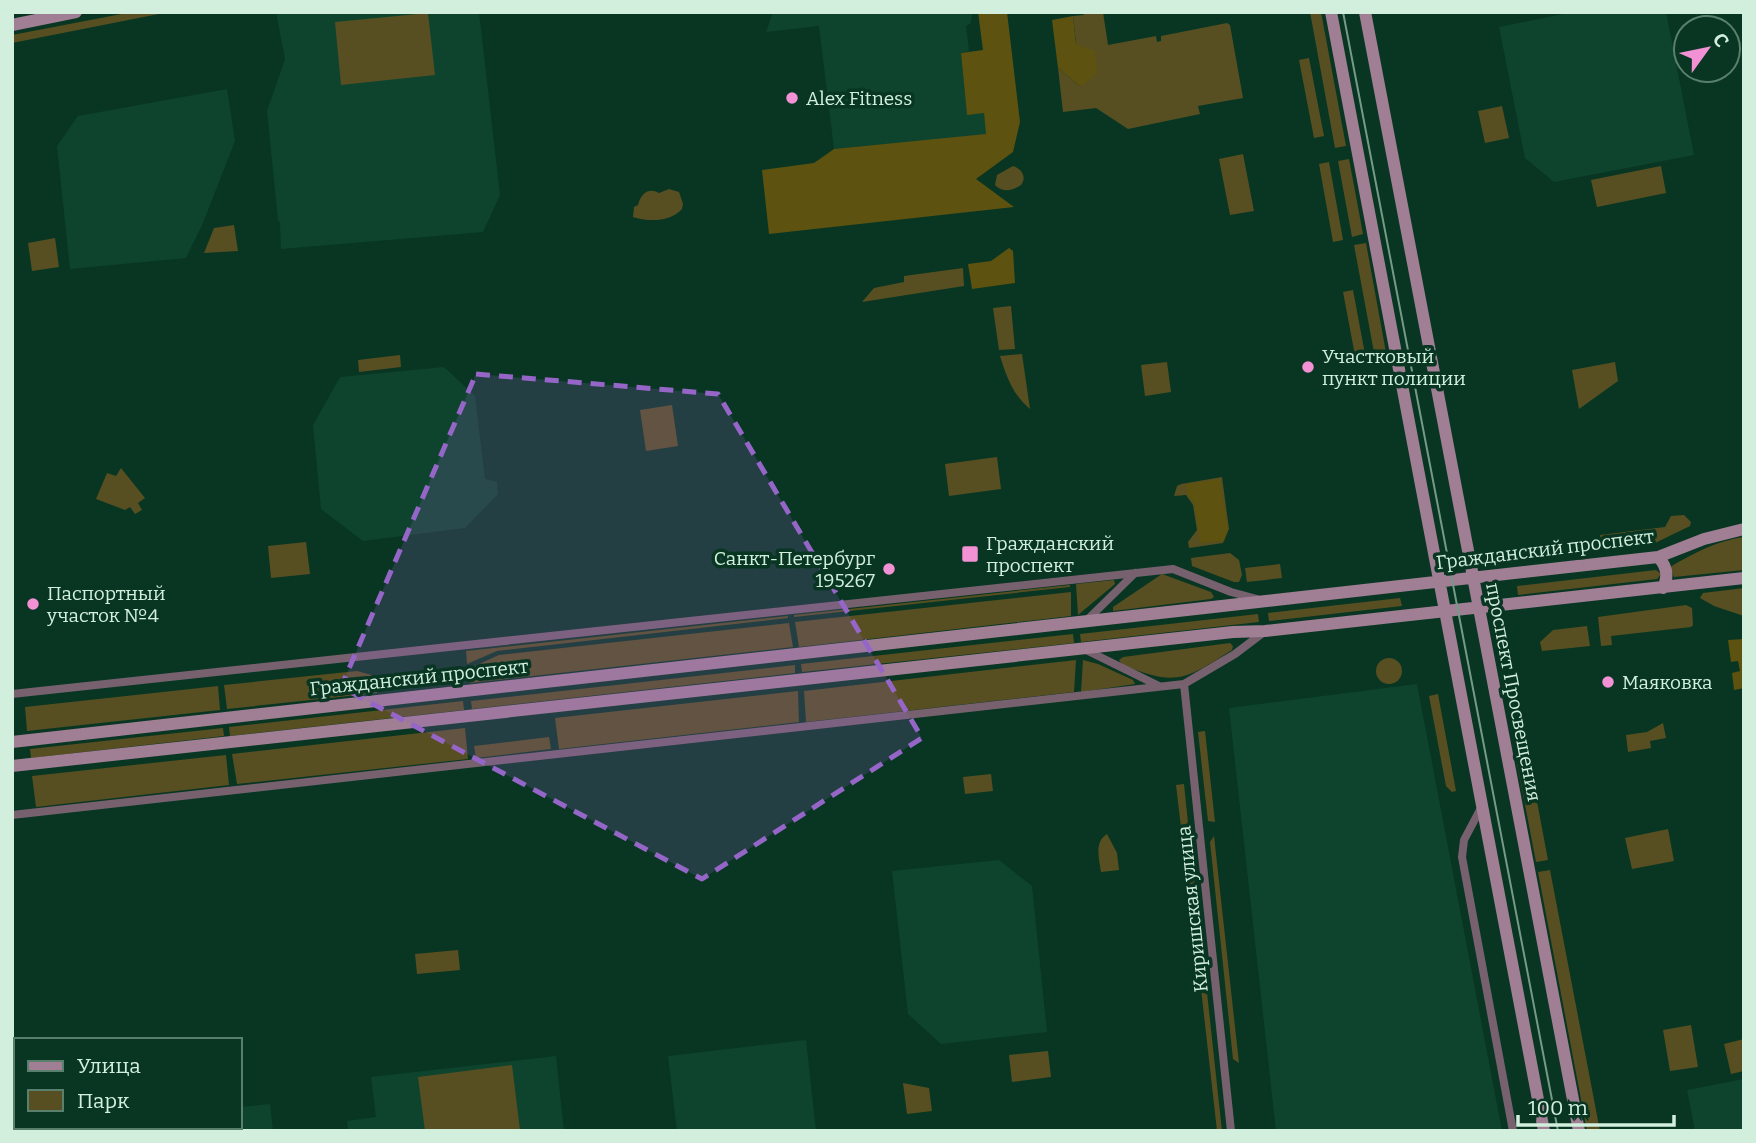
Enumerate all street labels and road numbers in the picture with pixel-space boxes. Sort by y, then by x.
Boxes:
street label: Гражданский проспект [1435,525,1656,574]
street label: проспект Просвещения [1481,581,1546,803]
street label: Гражданский проспект [309,655,530,700]
street label: Киришская улица [1172,824,1213,993]

